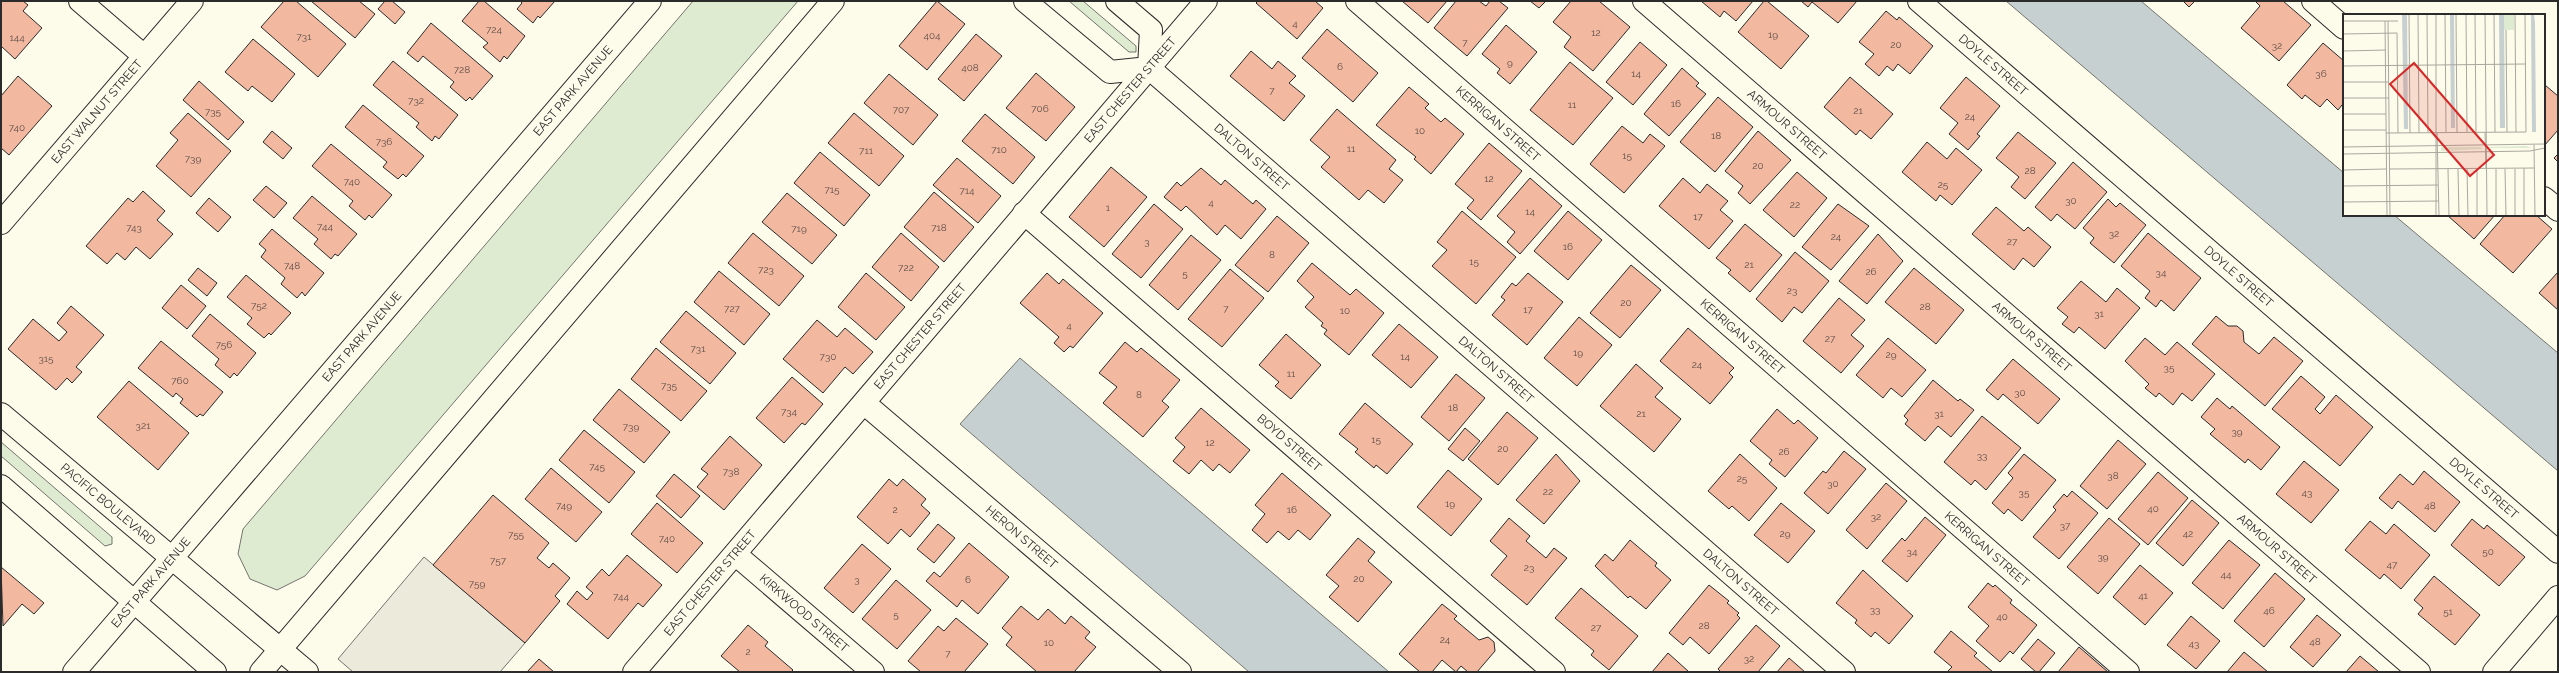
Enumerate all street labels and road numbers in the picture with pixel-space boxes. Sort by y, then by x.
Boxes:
street label: DOYLE STREET [1956,31,2031,99]
street label: EAST CHESTER STREET [1081,34,1180,145]
street label: EAST PARK AVENUE [530,43,615,139]
street label: EAST WALNUT STREET [49,56,146,166]
street label: KERRIGAN STREET [1453,83,1544,165]
street label: ARMOUR STREET [1745,87,1830,163]
street label: DALTON STREET [1211,121,1293,194]
street label: DOYLE STREET [2201,243,2276,311]
street label: EAST CHESTER STREET [871,280,969,392]
street label: EAST PARK AVENUE [319,289,404,385]
street label: KERRIGAN STREET [1697,296,1788,377]
street label: ARMOUR STREET [1989,299,2075,375]
street label: DALTON STREET [1456,333,1537,407]
street label: BOYD STREET [1254,411,1325,475]
street label: DOYLE STREET [2447,455,2522,522]
street label: PACIFIC BOULEVARD [58,460,159,548]
street label: HERON STREET [983,503,1061,572]
street label: KERRIGAN STREET [1942,509,2032,590]
street label: ARMOUR STREET [2234,511,2320,587]
street label: EAST CHESTER STREET [661,527,759,639]
street label: EAST PARK AVENUE [108,535,193,630]
street label: DALTON STREET [1700,546,1782,619]
street label: KIRKWOOD STREET [757,571,852,655]

